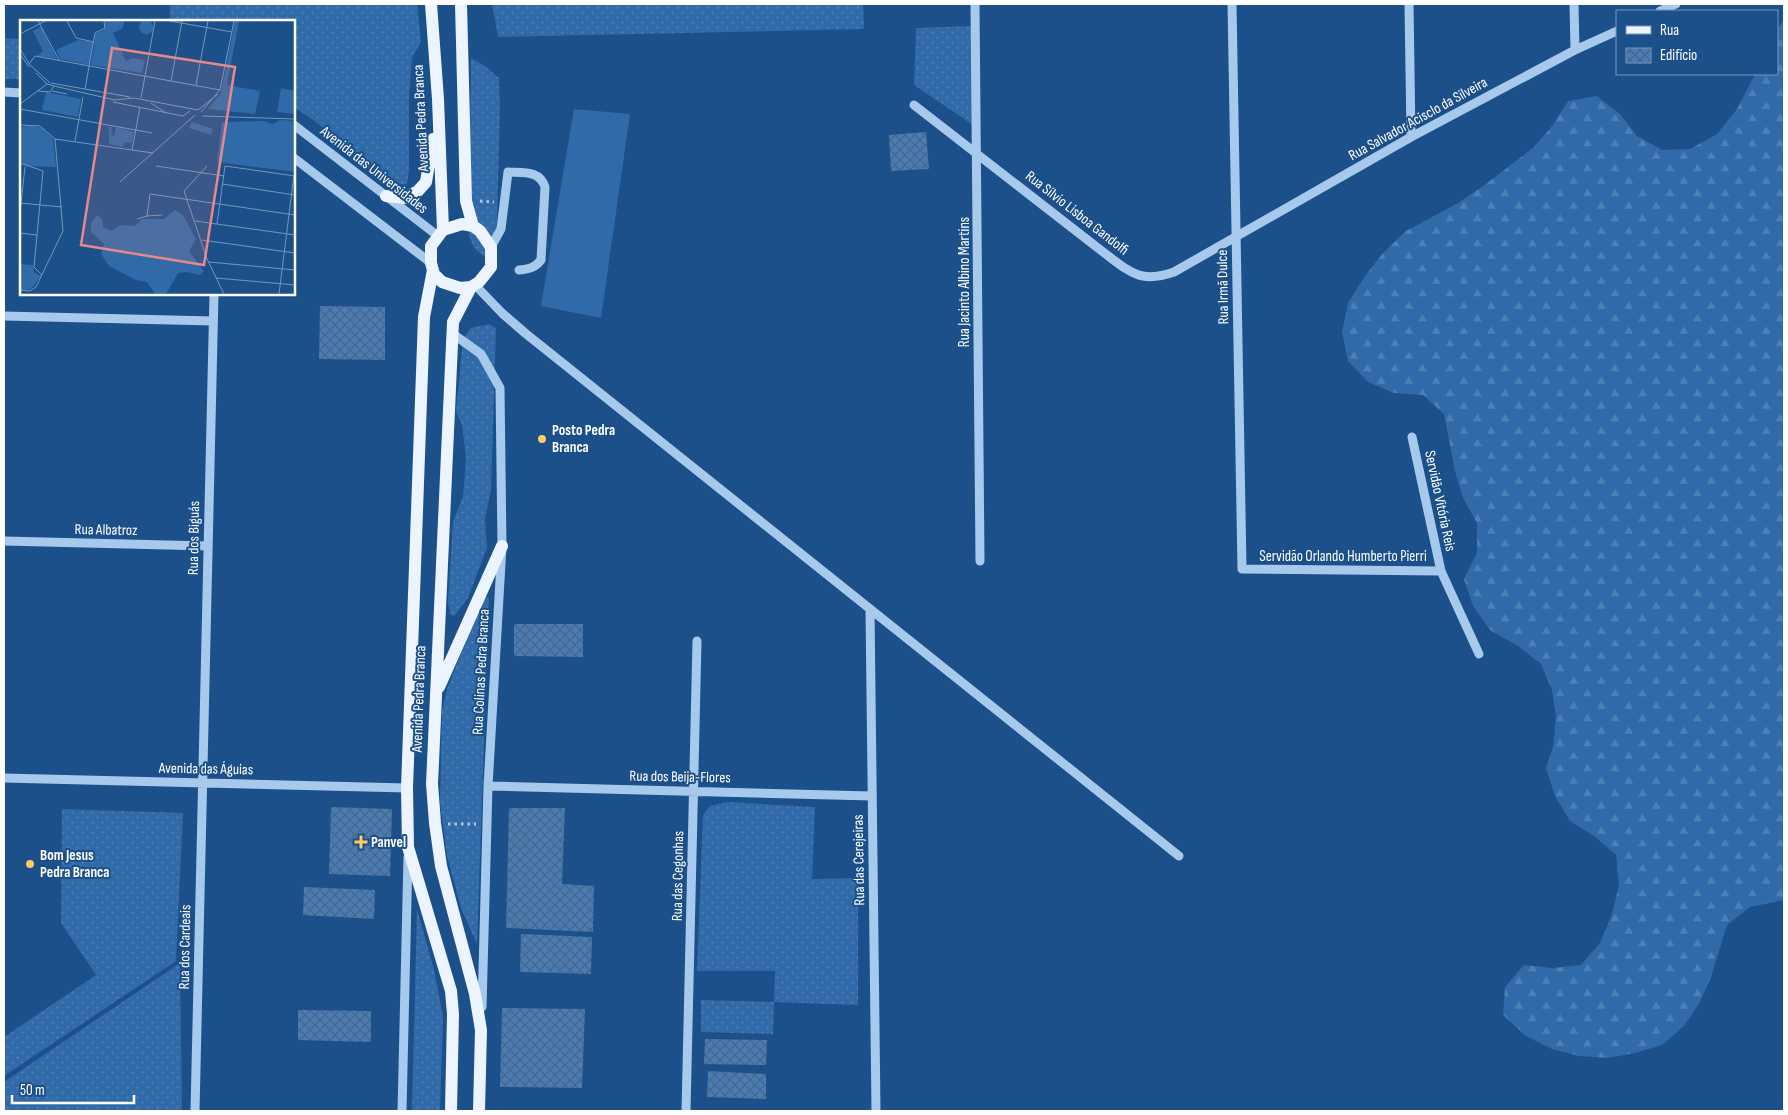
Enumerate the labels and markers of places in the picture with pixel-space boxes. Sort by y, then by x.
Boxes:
place label: Posto Pedra Branca [552,421,615,457]
marker: Posto Pedra Branca [536,433,548,445]
place label: Panvel [371,833,406,852]
marker: Panvel [355,836,367,848]
place label: Bom Jesus Pedra Branca [40,846,109,882]
marker: Bom Jesus Pedra Branca [24,858,36,870]

